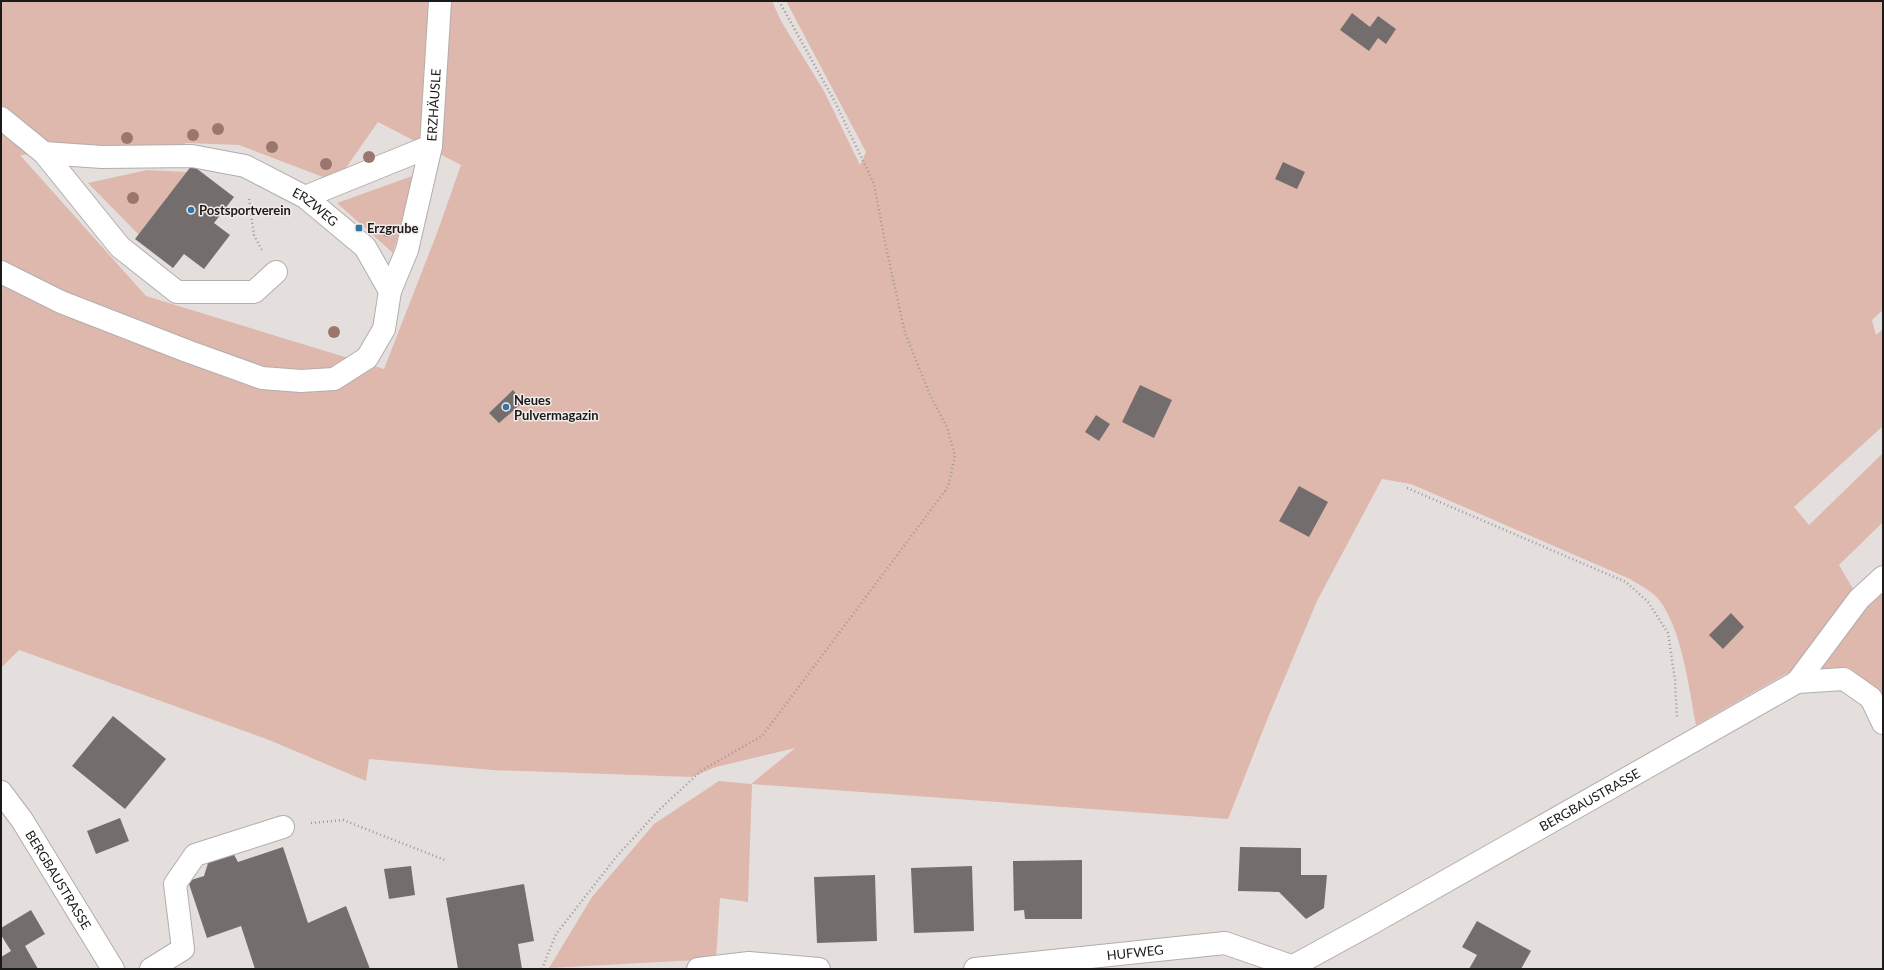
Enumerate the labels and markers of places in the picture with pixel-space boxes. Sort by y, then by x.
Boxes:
place label: Postsportverein [199,202,291,218]
marker: Postsportverein [186,205,196,215]
place label: Erzgrube [367,220,419,236]
marker: Erzgrube [354,223,364,233]
place label: Neues Pulvermagazin [514,392,599,423]
marker: Neues Pulvermagazin [501,402,511,412]

